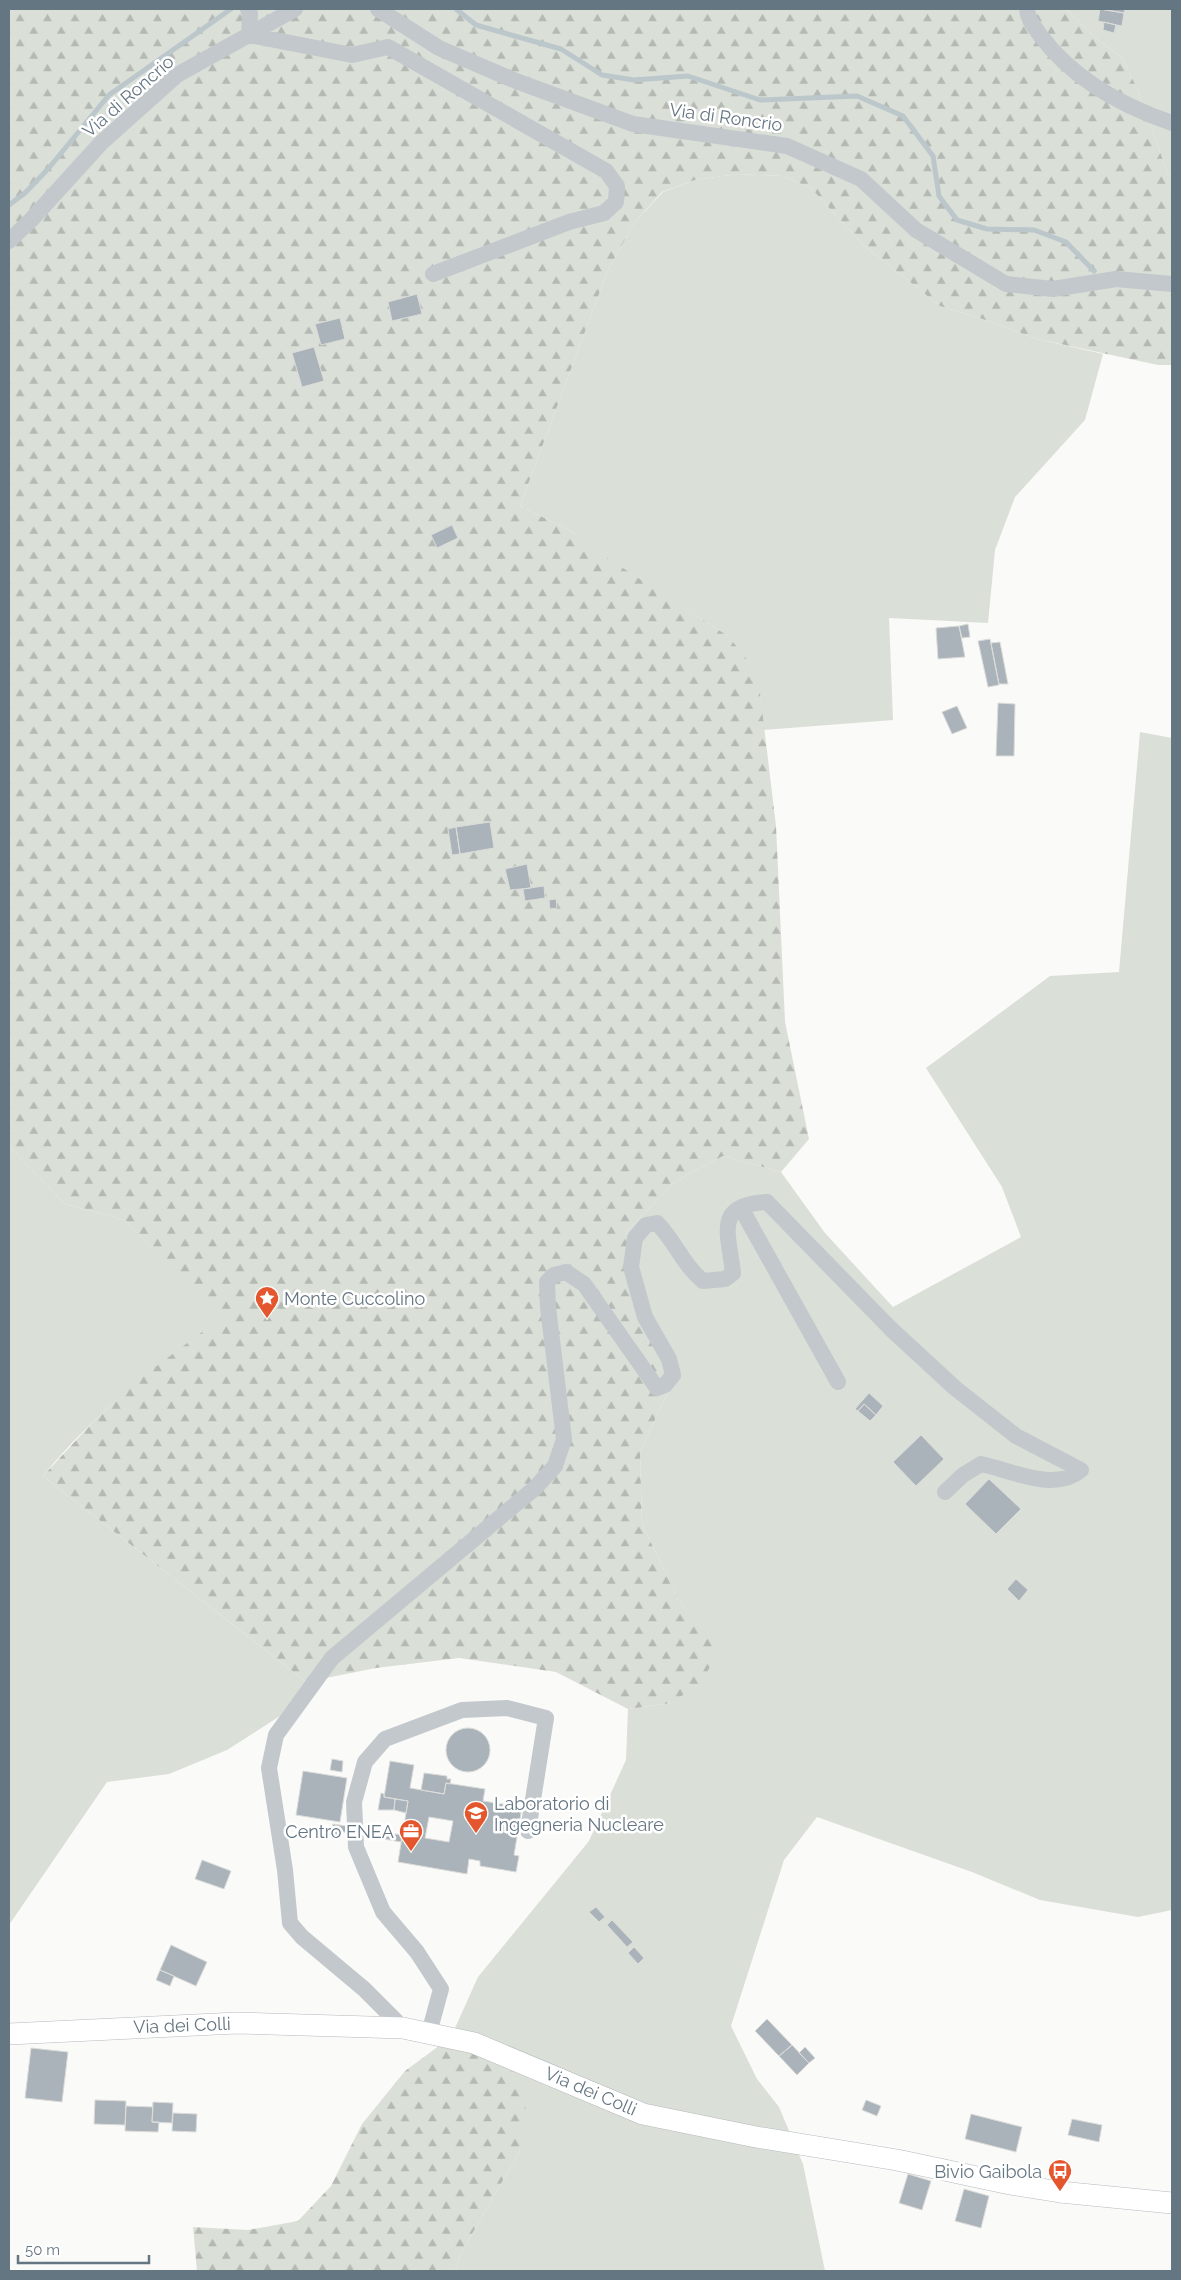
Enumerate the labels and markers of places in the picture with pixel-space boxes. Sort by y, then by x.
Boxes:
place icon: Monte Cuccolino [254,1285,280,1319]
place label: Monte Cuccolino [284,1288,425,1309]
place label: Laboratorio di Ingegneria Nucleare [494,1793,664,1835]
school or university icon: Laboratorio di Ingegneria Nucleare [463,1800,489,1834]
office icon: Centro ENEA [398,1818,424,1852]
place label: Centro ENEA [285,1821,394,1842]
bus stop icon: Bivio Gaibola [1047,2158,1073,2192]
place label: Bivio Gaibola [934,2161,1042,2182]

